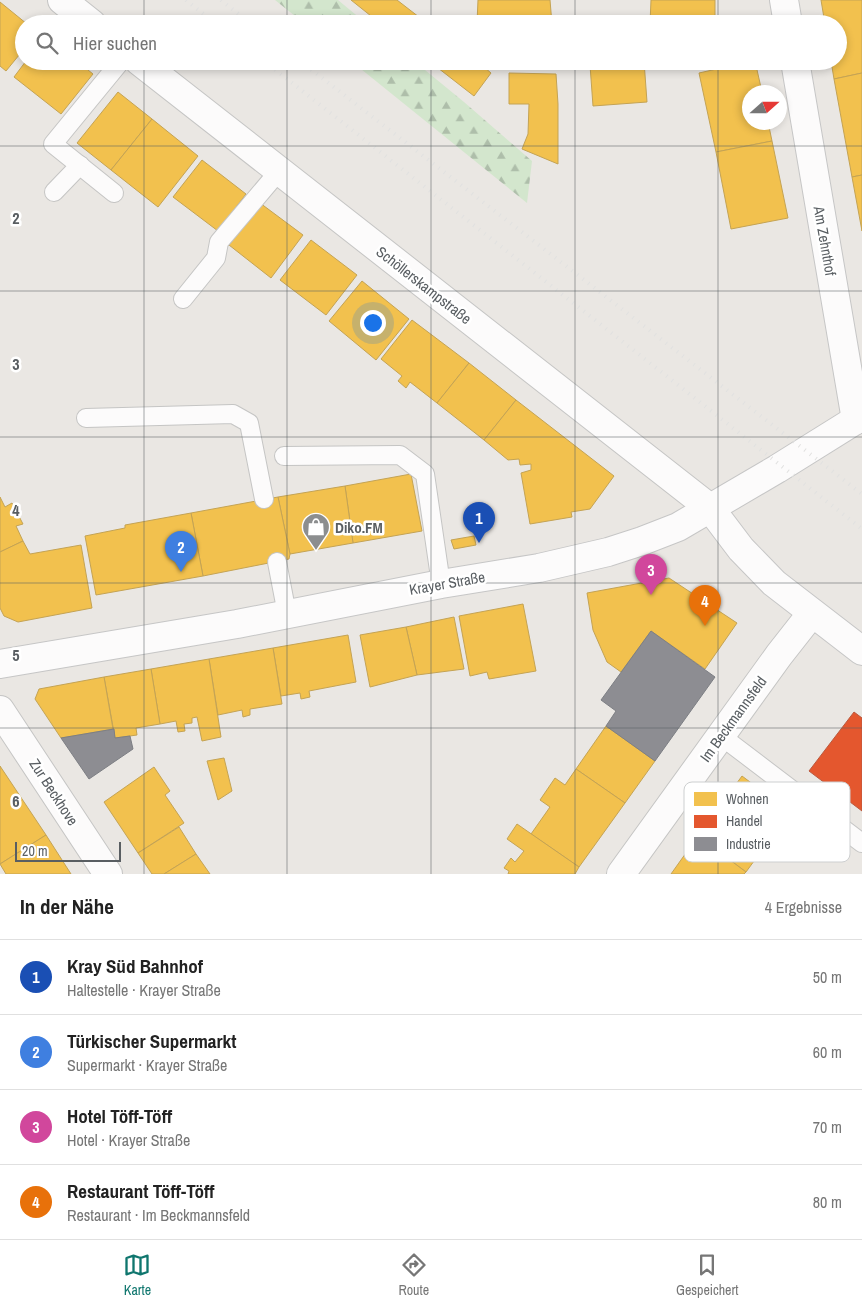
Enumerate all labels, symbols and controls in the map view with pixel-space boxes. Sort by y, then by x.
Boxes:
search box [15,15,847,70]
icon: search [33,29,61,57]
text: Hier suchen [73,30,157,56]
north arrow [742,85,787,130]
street label: Am Zehnthof [808,204,842,278]
text: 2 [12,207,20,229]
street label: Schöllerskampstraße [372,241,476,329]
your location [360,310,386,336]
text: 3 [12,353,20,375]
text: 4 [12,499,20,521]
pin: 1 [463,502,495,543]
shop icon: Diko.FM [301,512,331,551]
place label: Diko.FM [335,517,383,538]
pin: 2 [165,531,197,572]
pin: 3 [635,554,667,595]
street label: Krayer Straße [407,566,487,600]
pin: 4 [689,585,721,626]
text: 5 [12,644,20,666]
street label: Im Beckmannsfeld [695,672,771,766]
street label: Zur Beckhove [25,754,84,830]
legend [684,782,850,862]
text: 6 [12,790,20,812]
text: Wohnen [726,790,769,808]
text: Handel [726,812,762,830]
text: Industrie [726,835,771,853]
scale bar [15,839,121,862]
text: 20 m [22,842,48,860]
text: In der Nähe [20,892,114,921]
text: 4 Ergebnisse [765,896,842,918]
text: Kray Süd Bahnhof [67,953,203,979]
text: 1 [32,966,40,988]
text: 50 m [813,966,842,988]
text: Haltestelle · Krayer Straße [67,979,221,1001]
text: Türkischer Supermarkt [67,1028,236,1054]
text: 2 [32,1041,40,1063]
text: 60 m [813,1041,842,1063]
text: Supermarkt · Krayer Straße [67,1054,227,1076]
text: Hotel Töff-Töff [67,1103,172,1129]
text: 3 [32,1116,40,1138]
text: 70 m [813,1116,842,1138]
text: Hotel · Krayer Straße [67,1129,190,1151]
text: Restaurant Töff-Töff [67,1178,214,1204]
text: 4 [32,1191,40,1213]
text: 80 m [813,1191,842,1213]
text: Restaurant · Im Beckmannsfeld [67,1204,250,1226]
tab: Karte [123,1251,151,1299]
tab: Route [398,1251,429,1299]
tab: Gespeichert [676,1251,739,1299]

